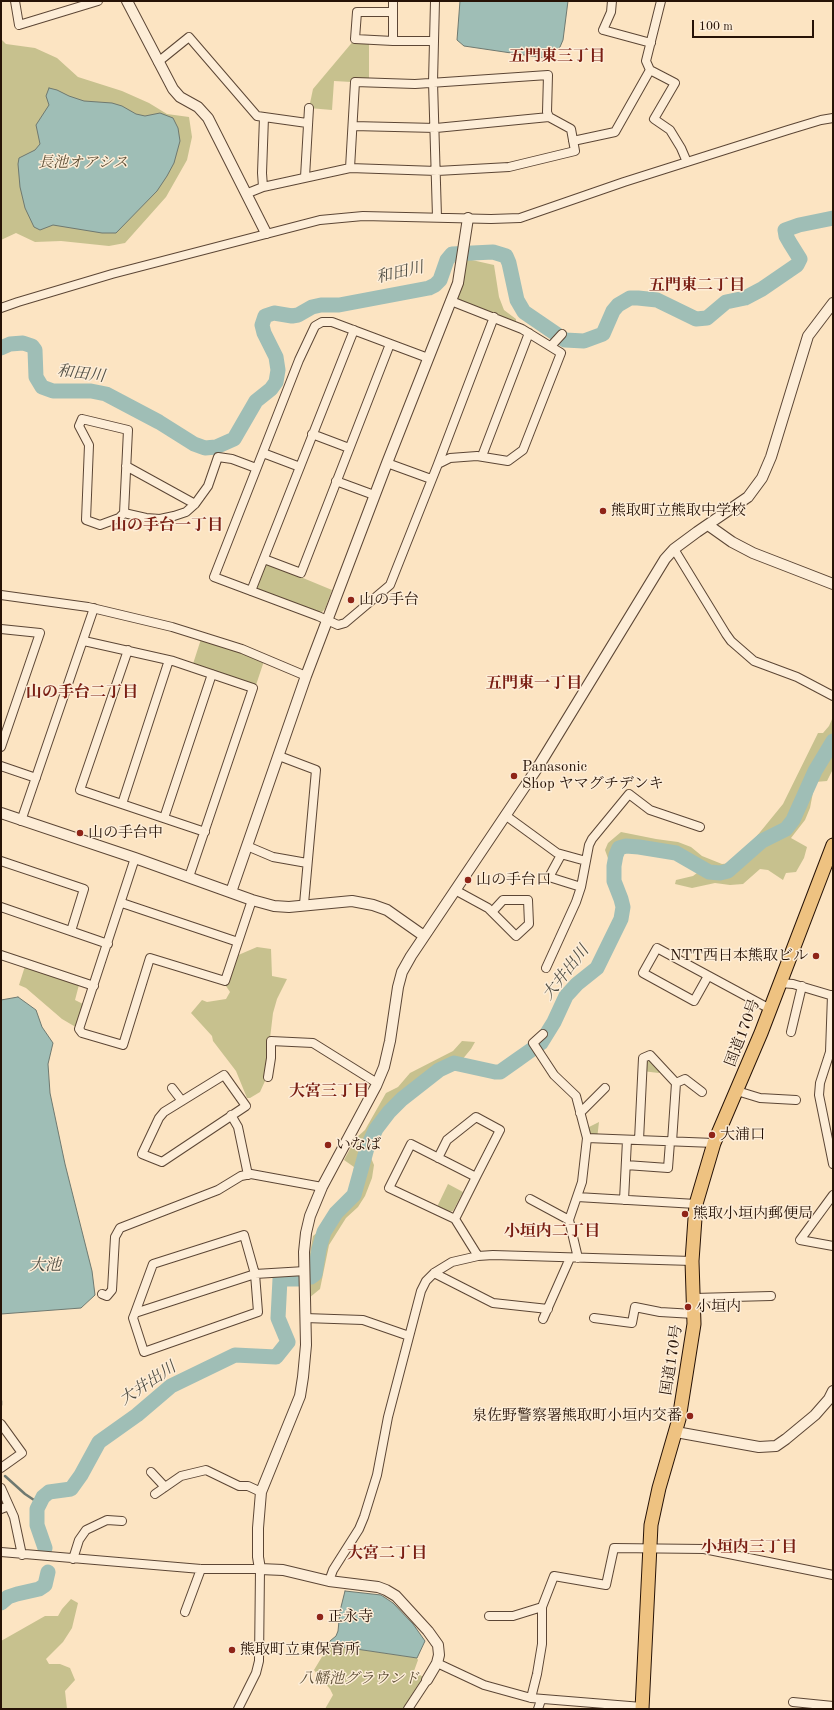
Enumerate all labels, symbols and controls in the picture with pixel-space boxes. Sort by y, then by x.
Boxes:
scale bar [694,12,816,38]
text: 100 m [699,21,733,33]
district label: 五門東三丁目 [509,47,605,67]
park label: 長池オアシス [38,154,128,172]
water label: 和田川 [374,258,426,288]
district label: 五門東二丁目 [649,276,745,296]
water label: 和田川 [56,362,106,386]
place label: 熊取町立熊取中学校 [611,502,746,520]
marker: 熊取町立熊取中学校 [598,506,608,516]
district label: 山の手台一丁目 [111,516,223,536]
place label: 山の手台 [359,591,419,609]
marker: 山の手台 [346,595,356,605]
district label: 五門東一丁目 [486,674,582,694]
district label: 山の手台二丁目 [26,683,138,703]
place label: Panasonic Shop ヤマグチデンキ [522,758,664,793]
marker: Panasonic Shop ヤマグチデンキ [509,771,519,781]
place label: 山の手台中 [88,824,163,842]
marker: 山の手台中 [75,828,85,838]
place label: 山の手台口 [476,871,551,889]
marker: 山の手台口 [463,875,473,885]
water label: 大井出川 [539,942,593,1004]
place label: NTT西日本熊取ビル [670,947,808,965]
marker: NTT西日本熊取ビル [811,951,821,961]
street label: 国道170号 [722,997,764,1069]
district label: 大宮三丁目 [289,1082,369,1102]
place label: 大浦口 [720,1126,765,1144]
marker: 大浦口 [707,1130,717,1140]
place label: いなば [336,1136,381,1154]
marker: いなば [323,1140,333,1150]
place label: 熊取小垣内郵便局 [693,1205,813,1223]
marker: 熊取小垣内郵便局 [680,1209,690,1219]
district label: 小垣内二丁目 [504,1222,600,1242]
water label: 大池 [29,1256,61,1276]
place label: 小垣内 [696,1298,741,1316]
marker: 小垣内 [683,1302,693,1312]
street label: 国道170号 [658,1323,686,1397]
water label: 大井出川 [116,1358,180,1410]
place label: 泉佐野警察署熊取町小垣内交番 [472,1407,682,1425]
marker: 泉佐野警察署熊取町小垣内交番 [685,1411,695,1421]
district label: 小垣内三丁目 [701,1538,797,1558]
district label: 大宮二丁目 [347,1544,427,1564]
place label: 正永寺 [328,1608,373,1626]
marker: 正永寺 [315,1612,325,1622]
place label: 熊取町立東保育所 [240,1641,360,1659]
marker: 熊取町立東保育所 [227,1645,237,1655]
park label: 八幡池グラウンド [299,1670,419,1688]

